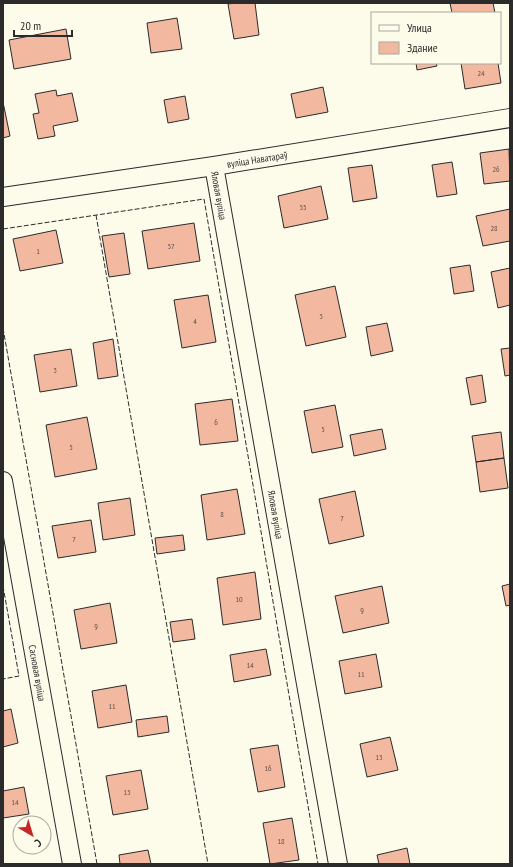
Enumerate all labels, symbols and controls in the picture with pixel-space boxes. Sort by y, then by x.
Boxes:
scale bar [14,12,72,38]
legend [371,12,501,64]
text: 20 m [20,18,41,33]
text: Улица [407,20,432,35]
text: Здание [407,40,438,55]
house number: 24 [477,68,485,78]
street label: вуліца Наватараў [226,148,289,171]
house number: 26 [492,164,500,174]
street label: Яловая вуліца [208,170,229,221]
house number: 55 [299,202,307,212]
house number: 28 [490,223,498,233]
house number: 57 [167,241,175,251]
house number: 1 [36,246,40,256]
house number: 3 [319,311,323,321]
house number: 4 [193,316,197,326]
house number: 3 [53,365,57,375]
house number: 6 [214,417,218,427]
house number: 5 [321,424,325,434]
house number: 5 [69,442,73,452]
street label: Яловая вуліца [265,489,286,540]
house number: 8 [220,509,224,519]
house number: 7 [340,513,344,523]
house number: 7 [72,534,76,544]
house number: 10 [235,594,243,604]
house number: 9 [360,605,364,615]
house number: 9 [94,621,98,631]
street label: Сасновая вуліца [26,644,49,702]
house number: 14 [246,660,254,670]
house number: 11 [357,669,365,679]
house number: 11 [108,701,116,711]
house number: 13 [375,752,383,762]
house number: 16 [264,763,272,773]
house number: 13 [123,787,131,797]
house number: 14 [11,797,19,807]
north arrow [12,815,52,855]
text: С [32,836,44,850]
house number: 18 [277,836,285,846]

